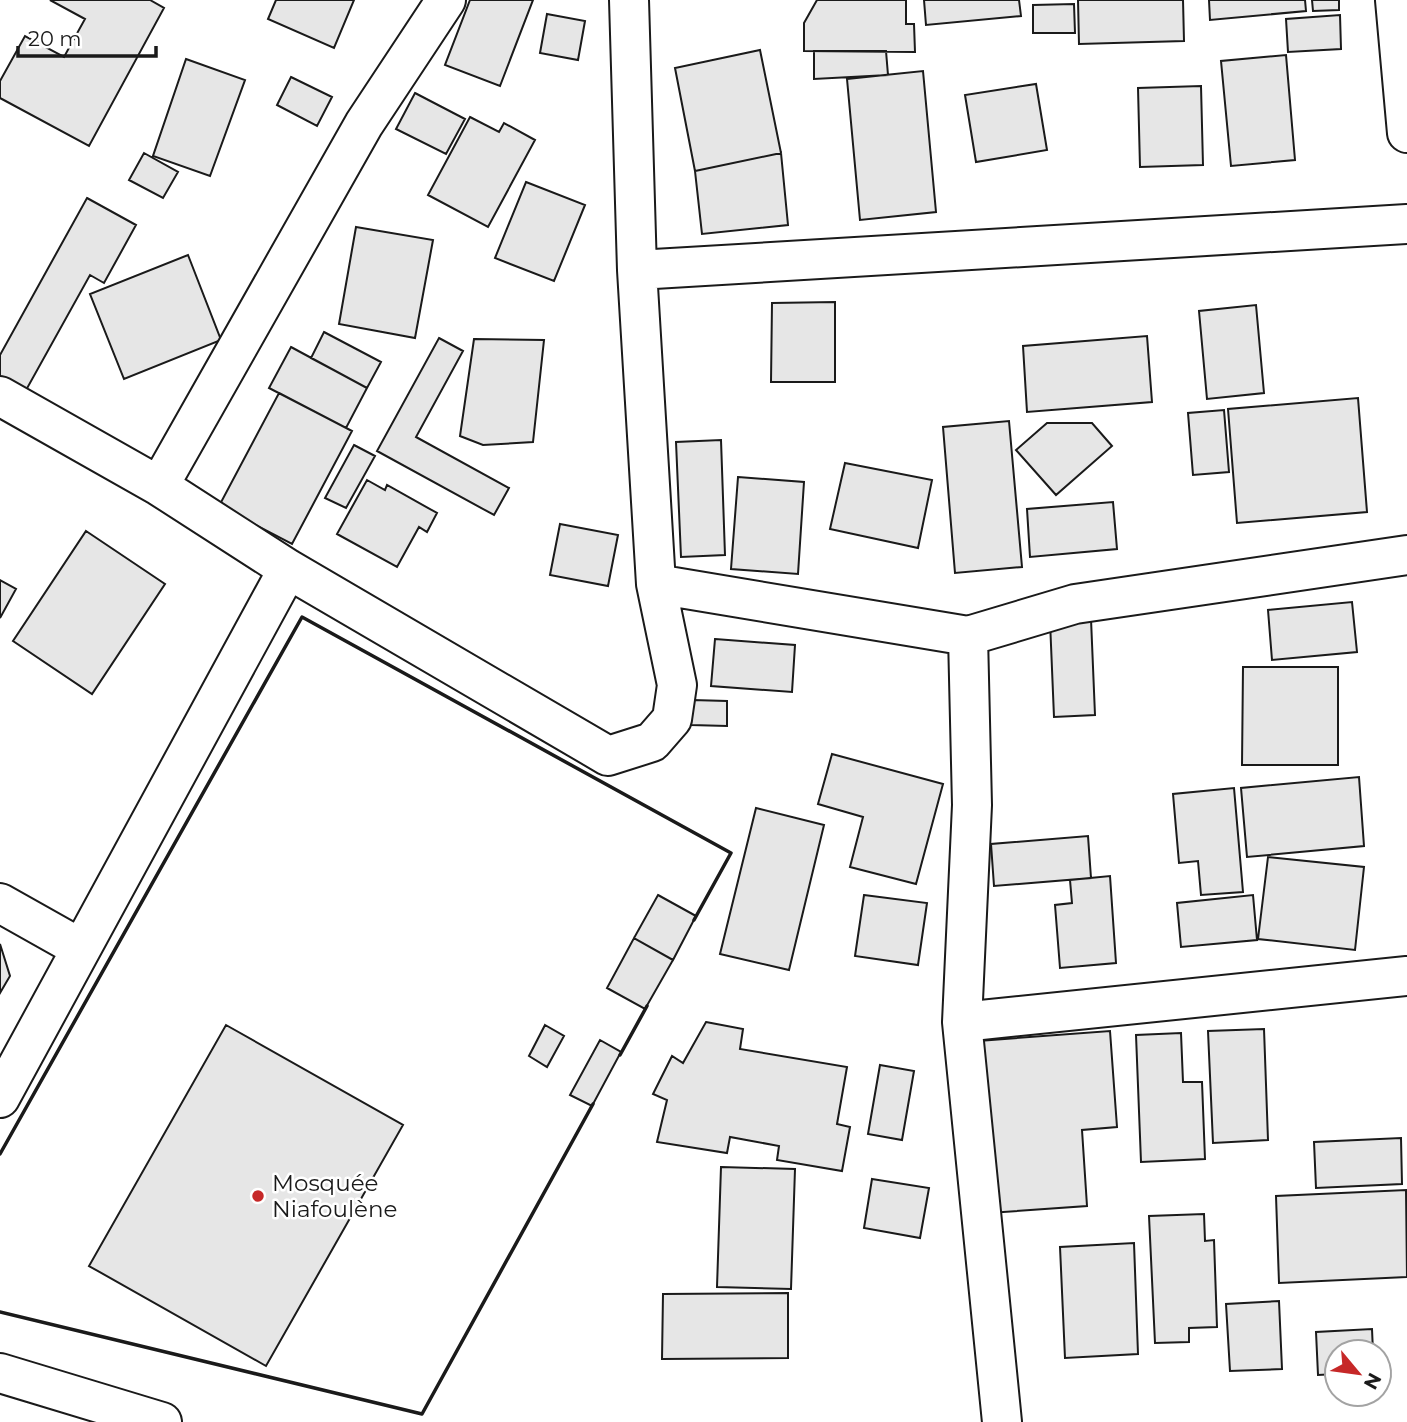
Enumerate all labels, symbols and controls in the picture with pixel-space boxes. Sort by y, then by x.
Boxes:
scale bar [18,14,156,58]
text: 20 m [28,26,82,51]
place label: Mosquée Niafoulène [272,1169,397,1223]
marker: Mosquée Niafoulène [250,1188,266,1204]
north arrow [1323,1338,1393,1408]
text: N [1359,1369,1386,1393]

